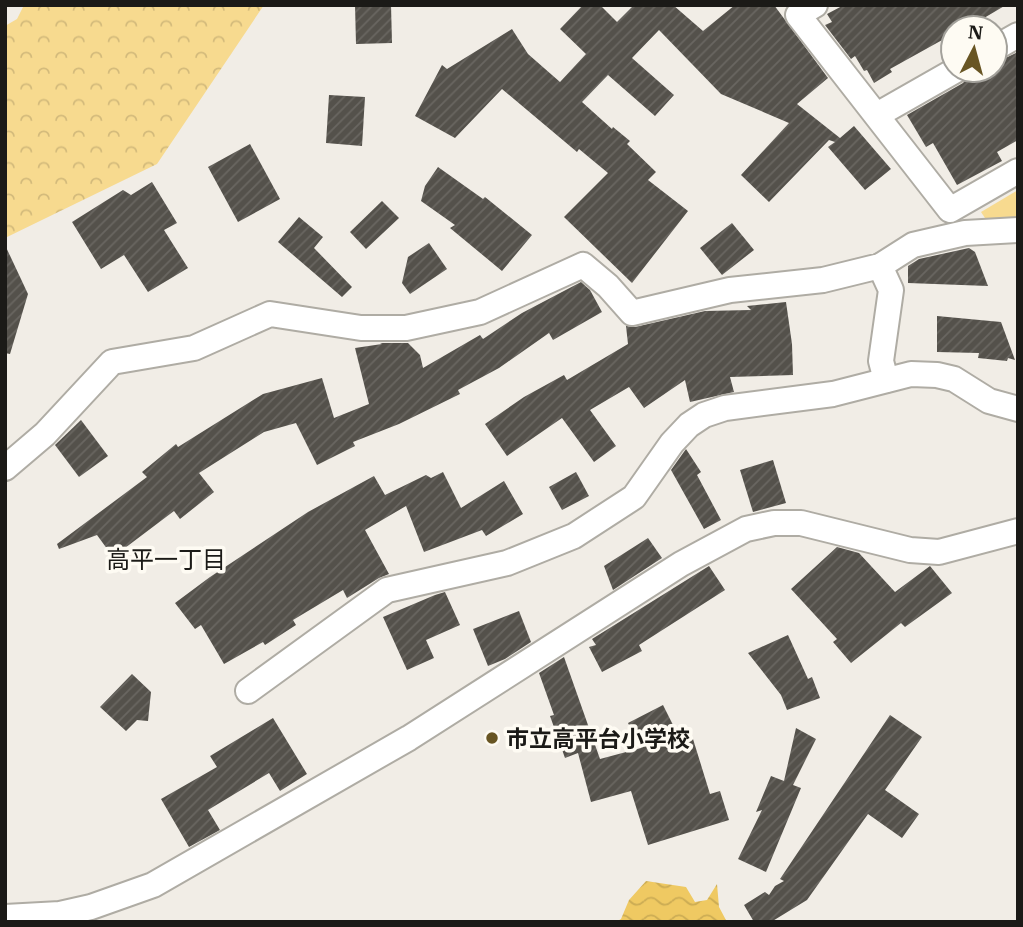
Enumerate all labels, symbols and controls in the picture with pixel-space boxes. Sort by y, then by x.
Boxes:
north arrow [939,14,1009,84]
text: N [967,19,985,45]
district label: 高平一丁目 [106,543,226,575]
place label: 市立高平台小学校 [506,723,690,753]
marker: 市立高平台小学校 [484,730,500,746]

